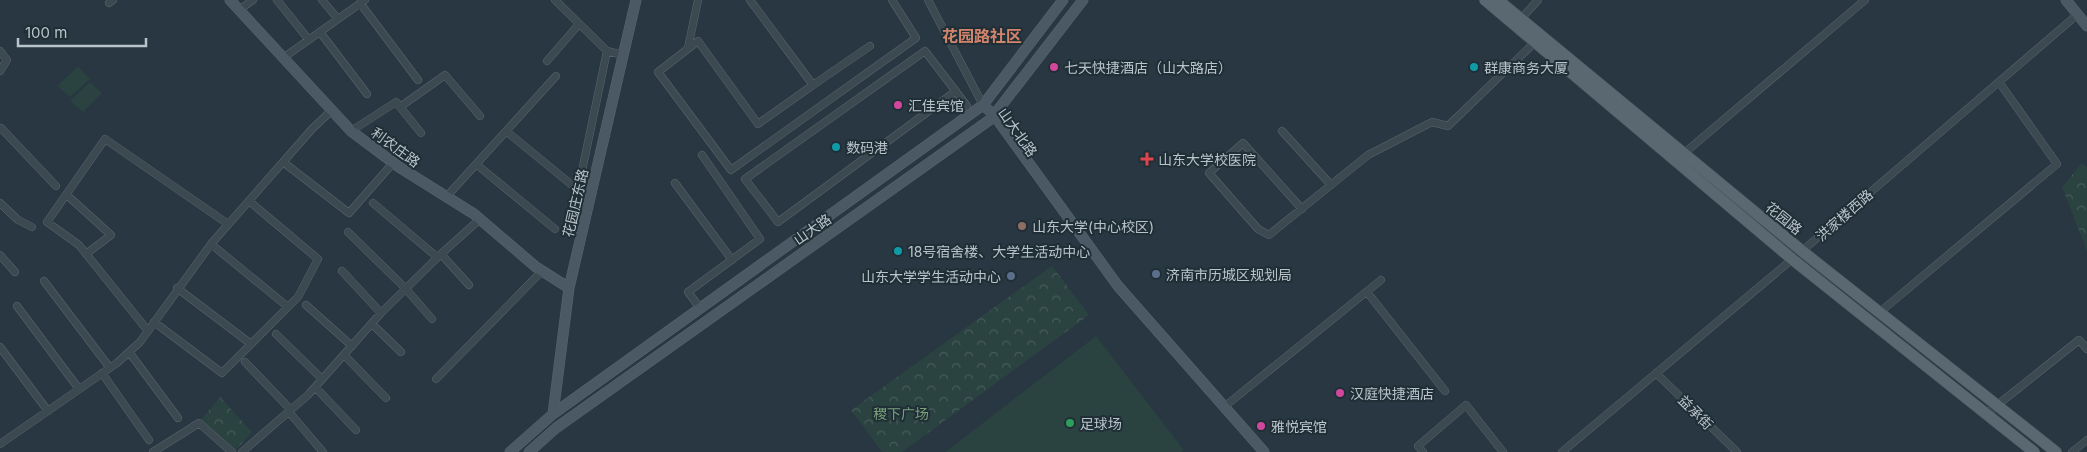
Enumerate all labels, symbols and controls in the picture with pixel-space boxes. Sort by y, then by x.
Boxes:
scale bar [18,15,145,47]
text: 100 m [25,23,67,42]
district label: 花园路社区 [942,26,1022,46]
place label: 七天快捷酒店（山大路店） [1064,59,1232,76]
place label: 群康商务大厦 [1484,59,1568,76]
marker: 七天快捷酒店（山大路店） [1048,61,1060,73]
marker: 群康商务大厦 [1468,61,1480,73]
place label: 汇佳宾馆 [908,97,964,114]
marker: 汇佳宾馆 [892,99,904,111]
street label: 山大北路 [995,104,1041,160]
street label: 利农庄路 [368,124,424,170]
place label: 数码港 [846,139,888,156]
marker: 数码港 [830,141,842,153]
place label: 山东大学校医院 [1158,151,1256,168]
marker: 山东大学校医院 [1140,152,1154,166]
street label: 花园庄东路 [559,167,591,239]
street label: 洪家楼西路 [1812,186,1876,244]
street label: 花园路 [1762,198,1806,238]
street label: 山大路 [790,210,834,248]
place label: 山东大学(中心校区) [1032,218,1154,235]
marker: 山东大学(中心校区) [1016,220,1028,232]
place label: 18号宿舍楼、大学生活动中心 [908,243,1090,260]
marker: 18号宿舍楼、大学生活动中心 [892,245,904,257]
place label: 济南市历城区规划局 [1166,266,1292,283]
place label: 山东大学学生活动中心 [861,268,1001,285]
marker: 济南市历城区规划局 [1150,268,1162,280]
marker: 山东大学学生活动中心 [1005,270,1017,282]
place label: 汉庭快捷酒店 [1350,385,1434,402]
marker: 汉庭快捷酒店 [1334,387,1346,399]
street label: 益承街 [1675,391,1717,433]
park label: 稷下广场 [873,405,929,422]
place label: 足球场 [1080,415,1122,432]
marker: 足球场 [1064,417,1076,429]
place label: 雅悦宾馆 [1271,418,1327,435]
marker: 雅悦宾馆 [1255,420,1267,432]

